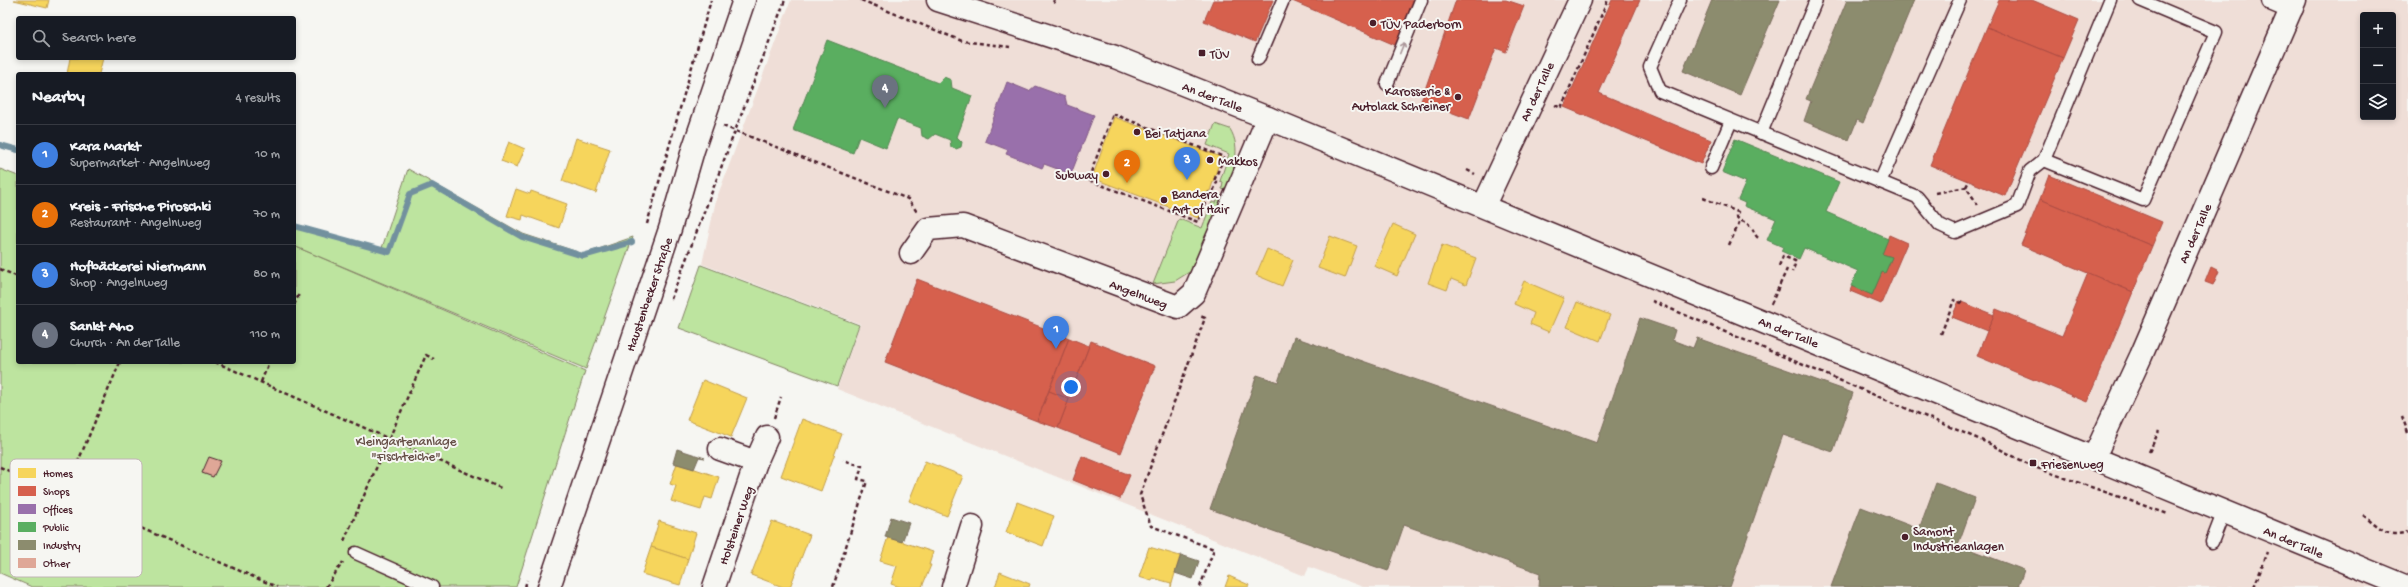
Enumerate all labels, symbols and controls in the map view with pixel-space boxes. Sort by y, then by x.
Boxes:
map controls [2360,12,2396,120]
button: + [2360,12,2396,48]
search box [16,16,296,60]
marker: TÜV Paderborn [1368,18,1378,28]
place label: TÜV Paderborn [1380,18,1462,33]
icon: search [30,27,52,49]
text: Search here [62,29,136,47]
one-way arrow [1398,42,1406,54]
marker: TÜV [1197,48,1207,58]
place label: TÜV [1209,48,1230,63]
button: − [2360,48,2396,84]
street label: An der Talle [1518,60,1559,124]
pin: 4 [872,75,898,108]
street label: An der Talle [1180,80,1245,117]
button: layers [2360,84,2396,120]
place label: Karosserie & Autolack Schreiner [1352,85,1451,115]
text: Nearby [32,88,85,108]
text: 4 results [236,91,280,106]
marker: Karosserie & Autolack Schreiner [1453,92,1463,102]
marker: Bei Tatjana [1132,127,1142,137]
place label: Bei Tatjana [1144,127,1207,142]
text: Kara Markt [70,138,141,156]
text: 1 [42,147,48,162]
text: 10 m [255,147,280,162]
pin: 3 [1174,147,1200,180]
pin: 2 [1114,150,1140,183]
marker: Makkos [1205,155,1215,165]
place label: Makkos [1218,155,1259,170]
text: Supermarket · Angelnweg [70,156,210,171]
place label: Subway [1055,169,1099,184]
marker: Subway [1101,169,1111,179]
place label: Bandera Art of Hair [1171,188,1230,218]
marker: Bandera Art of Hair [1159,195,1169,205]
text: Kreis - Frische Piroschki [70,198,211,216]
street label: An der Talle [2176,202,2216,266]
text: 2 [42,207,48,222]
text: 70 m [254,207,280,222]
text: Restaurant · Angelnweg [70,216,202,231]
street label: Haustenbecker Straße [624,236,677,354]
text: Hofbäckerei Niermann [70,258,206,276]
text: 3 [42,267,48,282]
text: 80 m [253,267,280,282]
text: Shop · Angelnweg [70,276,168,291]
street label: Angelnweg [1107,277,1169,313]
street label: An der Talle [1756,314,1821,352]
pin: 1 [1043,316,1069,349]
text: Sankt Aho [70,318,133,336]
text: 4 [42,327,48,342]
text: 110 m [250,327,280,342]
text: Church · An der Talle [70,336,180,351]
your location [1061,377,1081,397]
park label: Kleingartenanlage "Fischteiche" [356,435,457,465]
marker: Friesenweg [2028,458,2038,468]
place label: Friesenweg [2040,458,2104,473]
legend [10,459,142,577]
text: Homes [43,469,73,481]
street label: Holsteiner Weg [717,484,758,567]
text: Shops [43,487,70,499]
text: Offices [43,504,73,517]
text: Public [42,523,70,535]
street label: An der Talle [2261,524,2325,563]
place label: Samont Industrieanlagen [1913,525,2005,555]
marker: Samont Industrieanlagen [1900,532,1910,542]
text: Industry [43,541,81,553]
text: Other [43,559,71,571]

